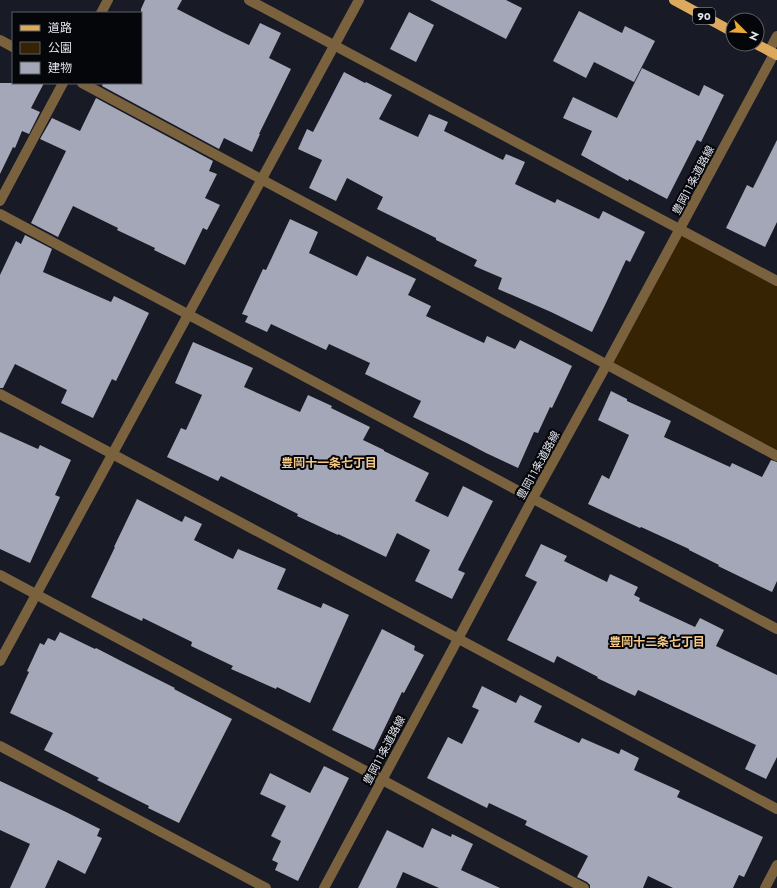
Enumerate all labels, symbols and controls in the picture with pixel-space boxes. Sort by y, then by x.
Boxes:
road number: 90 [693,8,715,24]
legend [12,12,142,84]
north arrow [725,12,765,52]
text: 道路 [48,19,72,37]
text: N [745,29,763,43]
text: 公園 [48,39,72,57]
text: 建物 [48,59,72,77]
street label: 豊岡11条道路線 [668,143,718,217]
street label: 豊岡11条道路線 [513,428,563,502]
district label: 豊岡十一条七丁目 [281,454,377,472]
district label: 豊岡十二条七丁目 [609,633,705,651]
street label: 豊岡11条道路線 [359,713,409,787]

